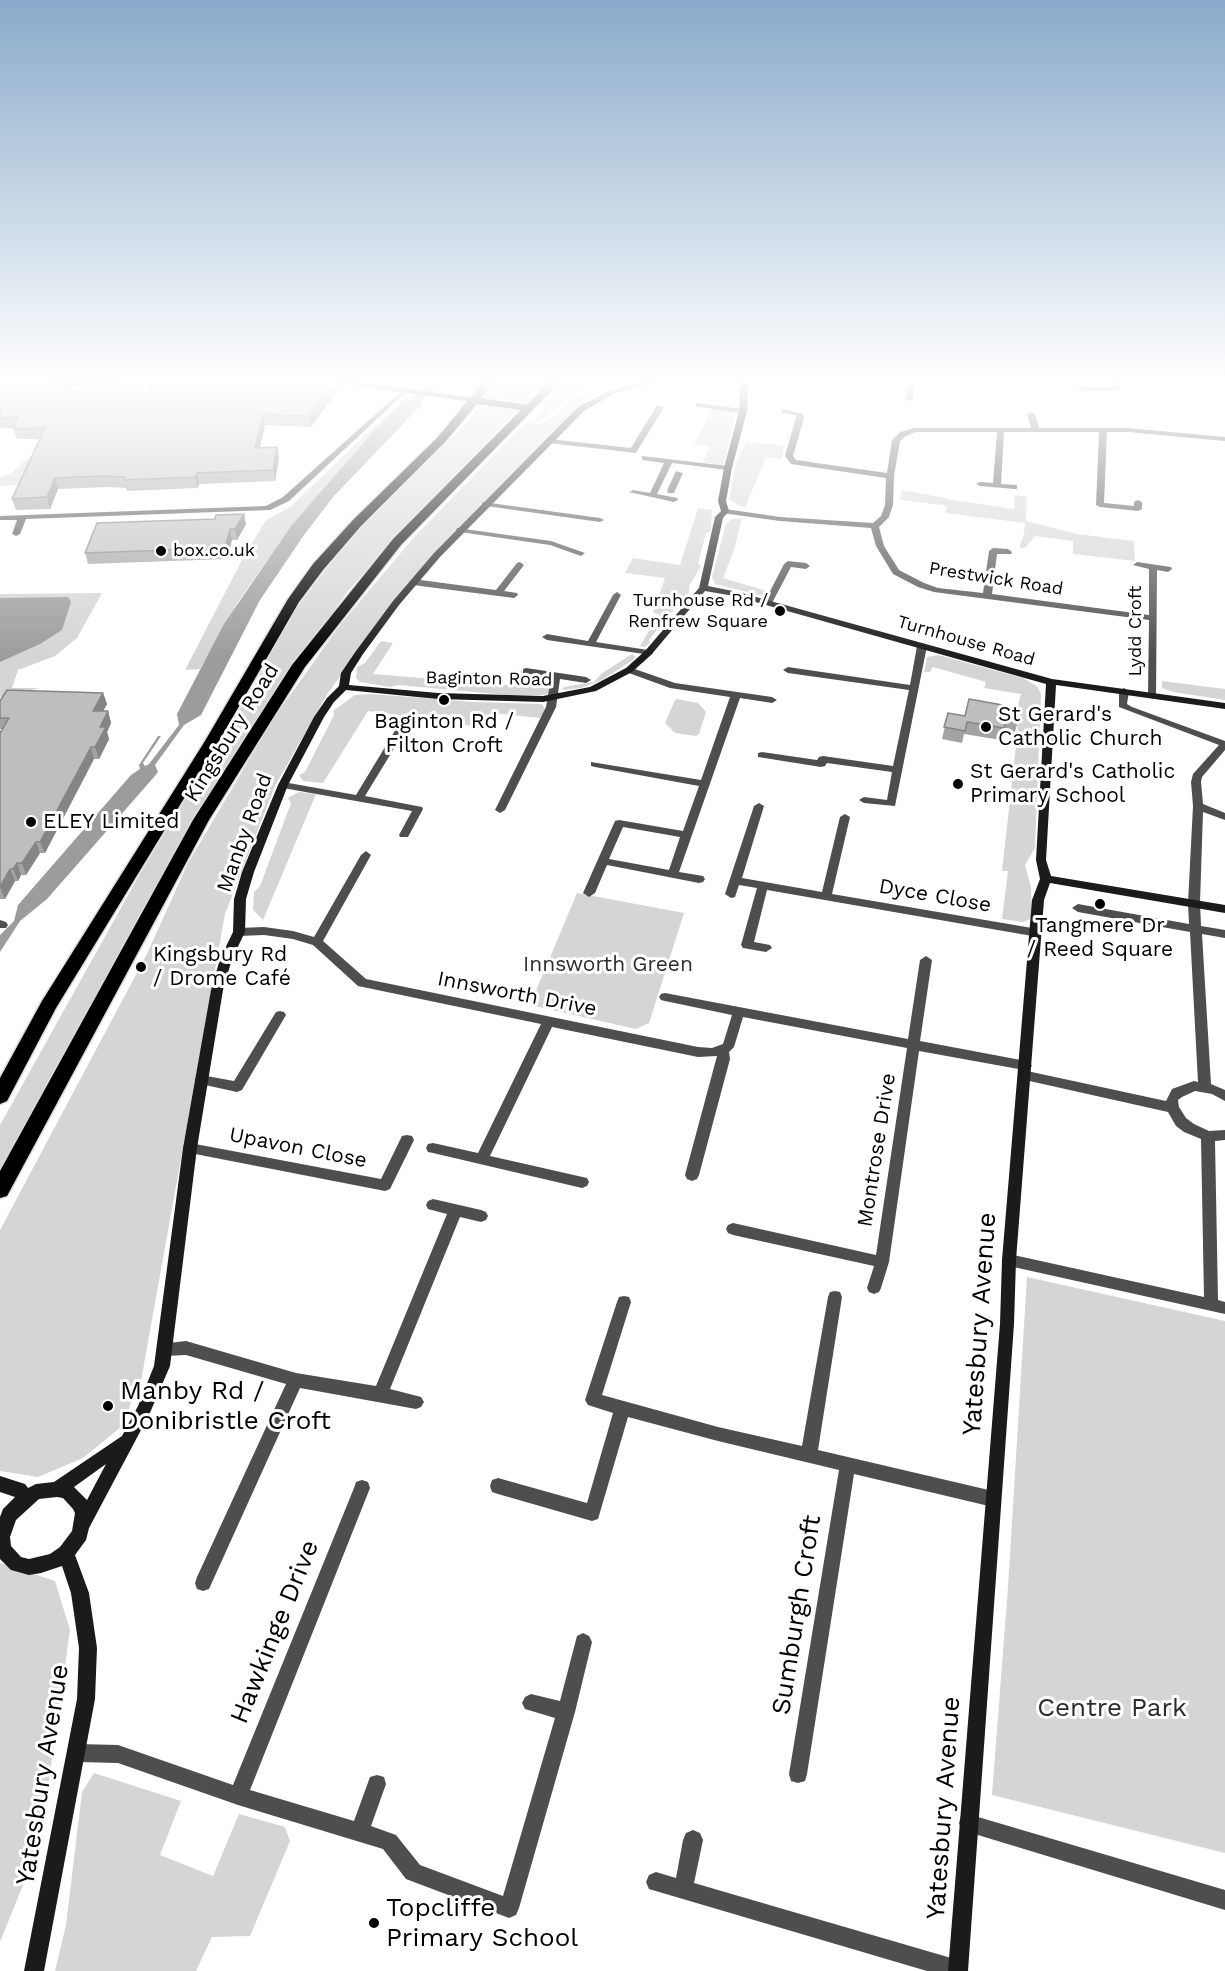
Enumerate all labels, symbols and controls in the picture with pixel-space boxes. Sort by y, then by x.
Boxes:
place label: box.co.uk [173,540,255,562]
marker: box.co.uk [154,544,168,558]
street label: Prestwick Road [927,558,1065,600]
street label: Lydd Croft [1125,586,1147,676]
place label: Turnhouse Rd / Renfrew Square [628,590,768,632]
marker: Turnhouse Rd / Renfrew Square [773,604,787,618]
street label: Turnhouse Road [895,611,1037,671]
street label: Kingsbury Road [179,659,285,807]
street label: Baginton Road [425,667,553,691]
marker: Baginton Rd / Filton Croft [437,693,451,707]
place label: St Gerard's Catholic Church [998,702,1163,752]
place label: Baginton Rd / Filton Croft [374,709,514,759]
marker: St Gerard's Catholic Church [979,720,993,734]
place label: St Gerard's Catholic Primary School [970,759,1175,809]
street label: Manby Road [212,770,278,896]
marker: St Gerard's Catholic Primary School [951,777,965,791]
place label: ELEY Limited [43,809,179,835]
marker: ELEY Limited [24,815,38,829]
street label: Dyce Close [877,874,993,918]
marker: Tangmere Dr / Reed Square [1093,897,1107,911]
place label: Tangmere Dr / Reed Square [1027,913,1173,963]
place label: Kingsbury Rd / Drome Café [153,942,291,992]
park label: Innsworth Green [523,952,693,978]
marker: Kingsbury Rd / Drome Café [134,960,148,974]
street label: Innsworth Drive [435,966,599,1022]
street label: Montrose Drive [852,1071,902,1229]
street label: Upavon Close [227,1122,369,1174]
street label: Yatesbury Avenue [957,1211,1003,1437]
place label: Manby Rd / Donibristle Croft [120,1375,331,1436]
marker: Manby Rd / Donibristle Croft [101,1399,115,1413]
street label: Sumburgh Croft [766,1513,828,1717]
street label: Hawkinge Drive [224,1536,326,1728]
street label: Yatesbury Avenue [10,1662,76,1888]
park label: Centre Park [1037,1692,1187,1724]
street label: Yatesbury Avenue [921,1695,967,1921]
place label: Topcliffe Primary School [386,1892,578,1954]
marker: Topcliffe Primary School [367,1916,381,1930]

